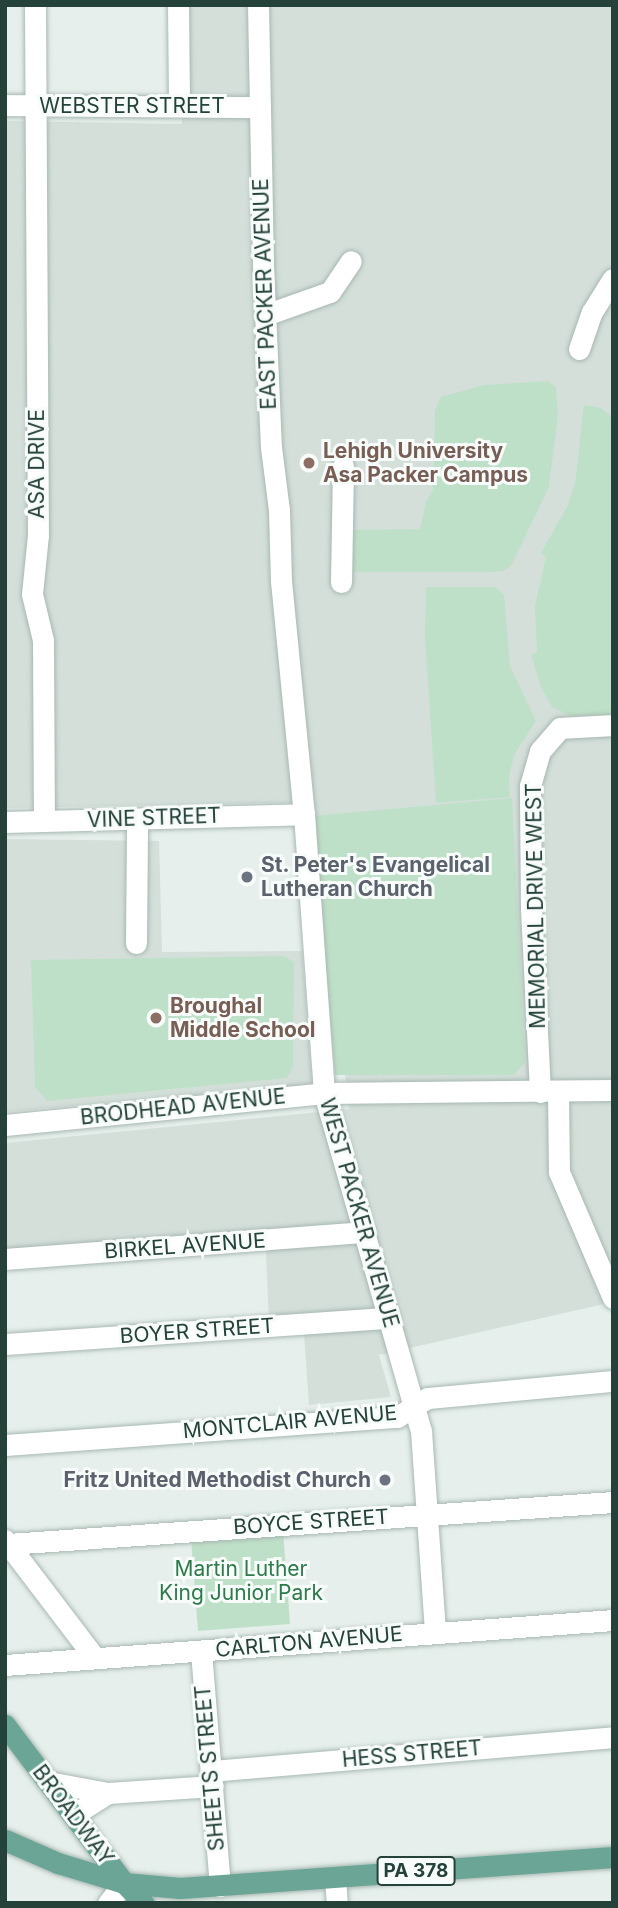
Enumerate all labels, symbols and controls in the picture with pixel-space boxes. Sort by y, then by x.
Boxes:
street label: WEBSTER STREET [39,93,225,119]
street label: EAST PACKER AVENUE [248,178,282,410]
street label: ASA DRIVE [24,409,50,519]
place label: Lehigh University Asa Packer Campus [323,438,528,488]
marker: Lehigh University Asa Packer Campus [301,455,317,471]
street label: MEMORIAL DRIVE WEST [521,783,551,1029]
street label: VINE STREET [87,803,221,833]
place label: St. Peter's Evangelical Lutheran Church [261,852,491,902]
marker: St. Peter's Evangelical Lutheran Church [239,869,255,885]
place label: Broughal Middle School [170,993,316,1043]
marker: Broughal Middle School [148,1010,164,1026]
street label: BRODHEAD AVENUE [79,1084,287,1130]
street label: WEST PACKER AVENUE [314,1095,404,1331]
street label: BIRKEL AVENUE [103,1228,267,1264]
street label: BOYER STREET [119,1313,275,1349]
street label: MONTCLAIR AVENUE [182,1400,398,1444]
place label: Fritz United Methodist Church [63,1467,371,1493]
marker: Fritz United Methodist Church [377,1472,393,1488]
street label: BOYCE STREET [232,1504,390,1540]
park label: Martin Luther King Junior Park [159,1556,323,1606]
street label: CARLTON AVENUE [214,1621,404,1663]
street label: SHEETS STREET [190,1684,230,1852]
street label: HESS STREET [341,1735,483,1773]
street label: BROADWAY [27,1760,119,1870]
road number: PA 378 [376,1856,456,1886]

